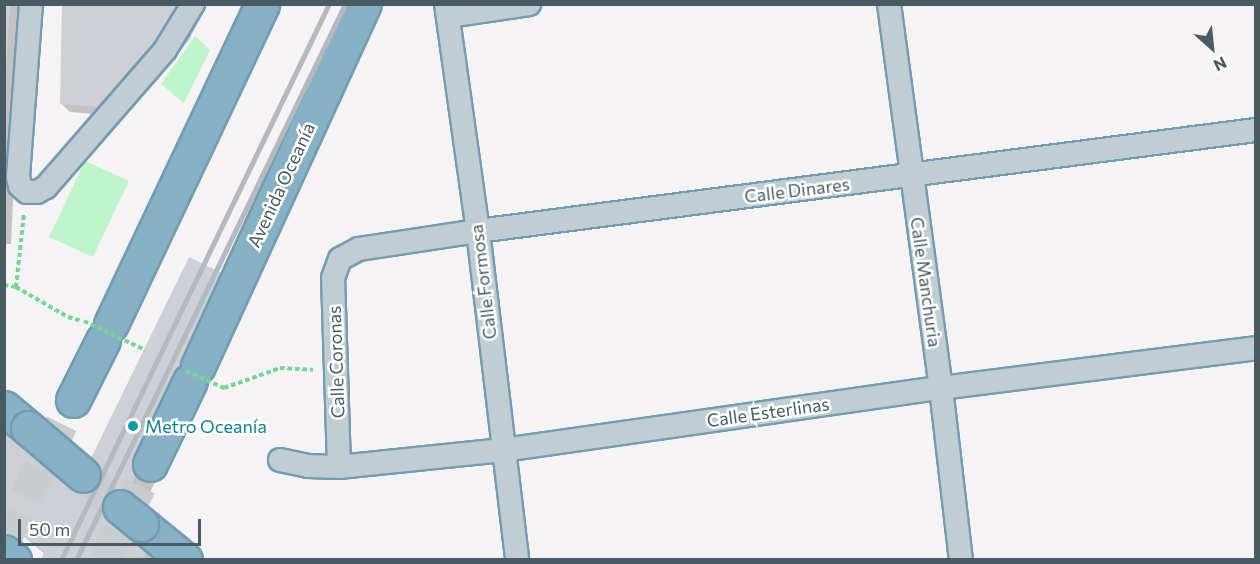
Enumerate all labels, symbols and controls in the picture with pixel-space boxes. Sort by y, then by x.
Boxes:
north arrow [1182,18,1242,78]
text: N [1211,53,1230,76]
street label: Avenida Oceanía [243,119,319,251]
street label: Calle Dinares [743,173,851,207]
street label: Calle Manchuria [906,216,946,348]
street label: Calle Formosa [465,223,501,341]
street label: Calle Coronas [323,305,349,419]
street label: Calle Esterlinas [705,393,831,431]
place label: Metro Oceanía [145,415,267,437]
marker: Metro Oceanía [126,419,140,433]
scale bar [21,507,204,545]
text: 50 m [29,518,70,540]

